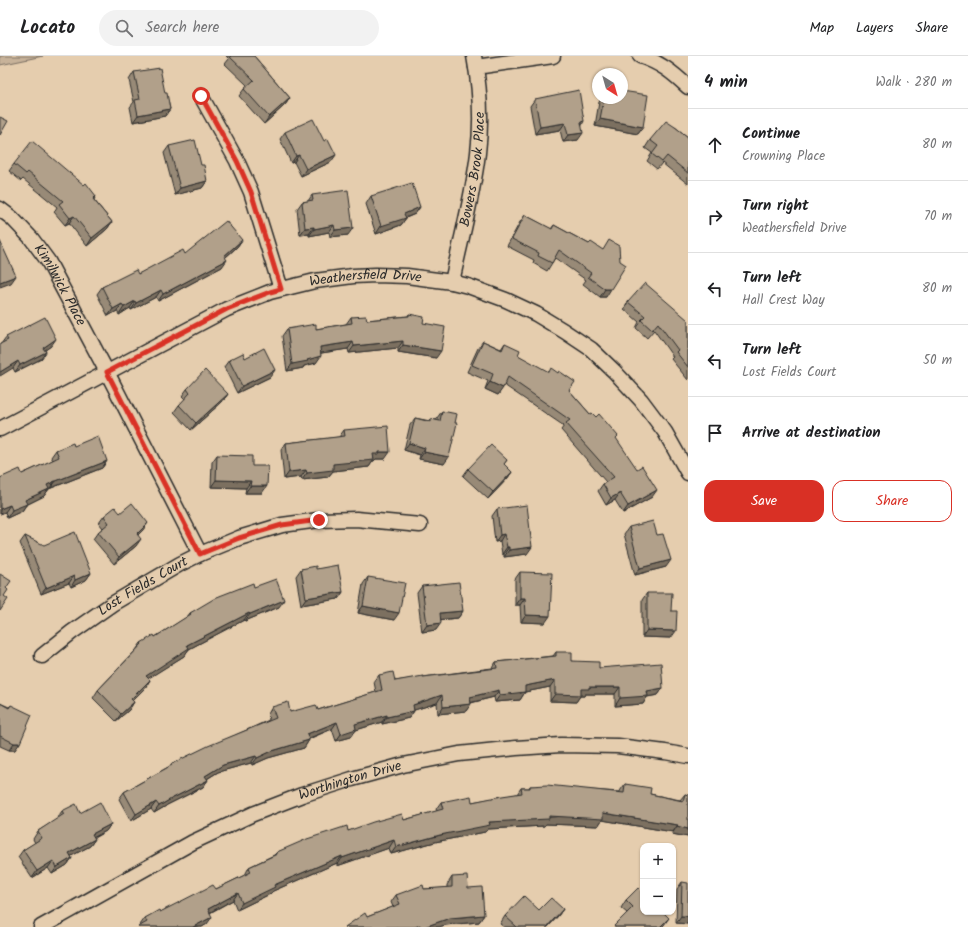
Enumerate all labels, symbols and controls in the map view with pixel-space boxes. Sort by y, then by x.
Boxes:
search box [99,10,379,46]
text: Locato [20,13,75,43]
text: Search here [145,16,219,40]
icon: search [113,17,135,39]
text: Map [810,17,834,39]
text: Layers [856,17,894,39]
text: Share [916,17,948,39]
north arrow [592,68,628,104]
text: 4 min [704,69,748,96]
text: Walk · 280 m [876,72,952,93]
route start [192,87,210,105]
street label: Bowers Brook Place [454,111,491,229]
text: Continue [742,122,800,146]
icon: ahead [704,134,726,156]
text: 80 m [922,134,952,155]
text: Crowning Place [742,146,825,167]
text: Turn right [742,194,809,218]
icon: right [704,206,726,228]
text: 70 m [924,206,952,227]
text: Weathersfield Drive [742,218,847,239]
street label: Kimilwick Place [28,239,92,331]
street label: Weathersfield Drive [307,264,424,293]
text: Turn left [742,266,802,290]
icon: left [704,278,726,300]
text: 80 m [922,278,952,299]
text: Hall Crest Way [742,290,824,311]
text: Turn left [742,338,802,362]
icon: left [704,350,726,372]
text: 50 m [923,350,952,371]
text: Lost Fields Court [742,362,836,383]
text: Arrive at destination [742,421,881,445]
icon: arrive [704,422,726,444]
button: Save [704,480,824,522]
button: Share [832,480,952,522]
route end [310,511,328,529]
street label: Lost Fields Court [93,550,192,622]
street label: Worthington Drive [296,755,405,806]
map controls [640,843,676,915]
button: + [640,843,676,879]
button: − [640,879,676,915]

